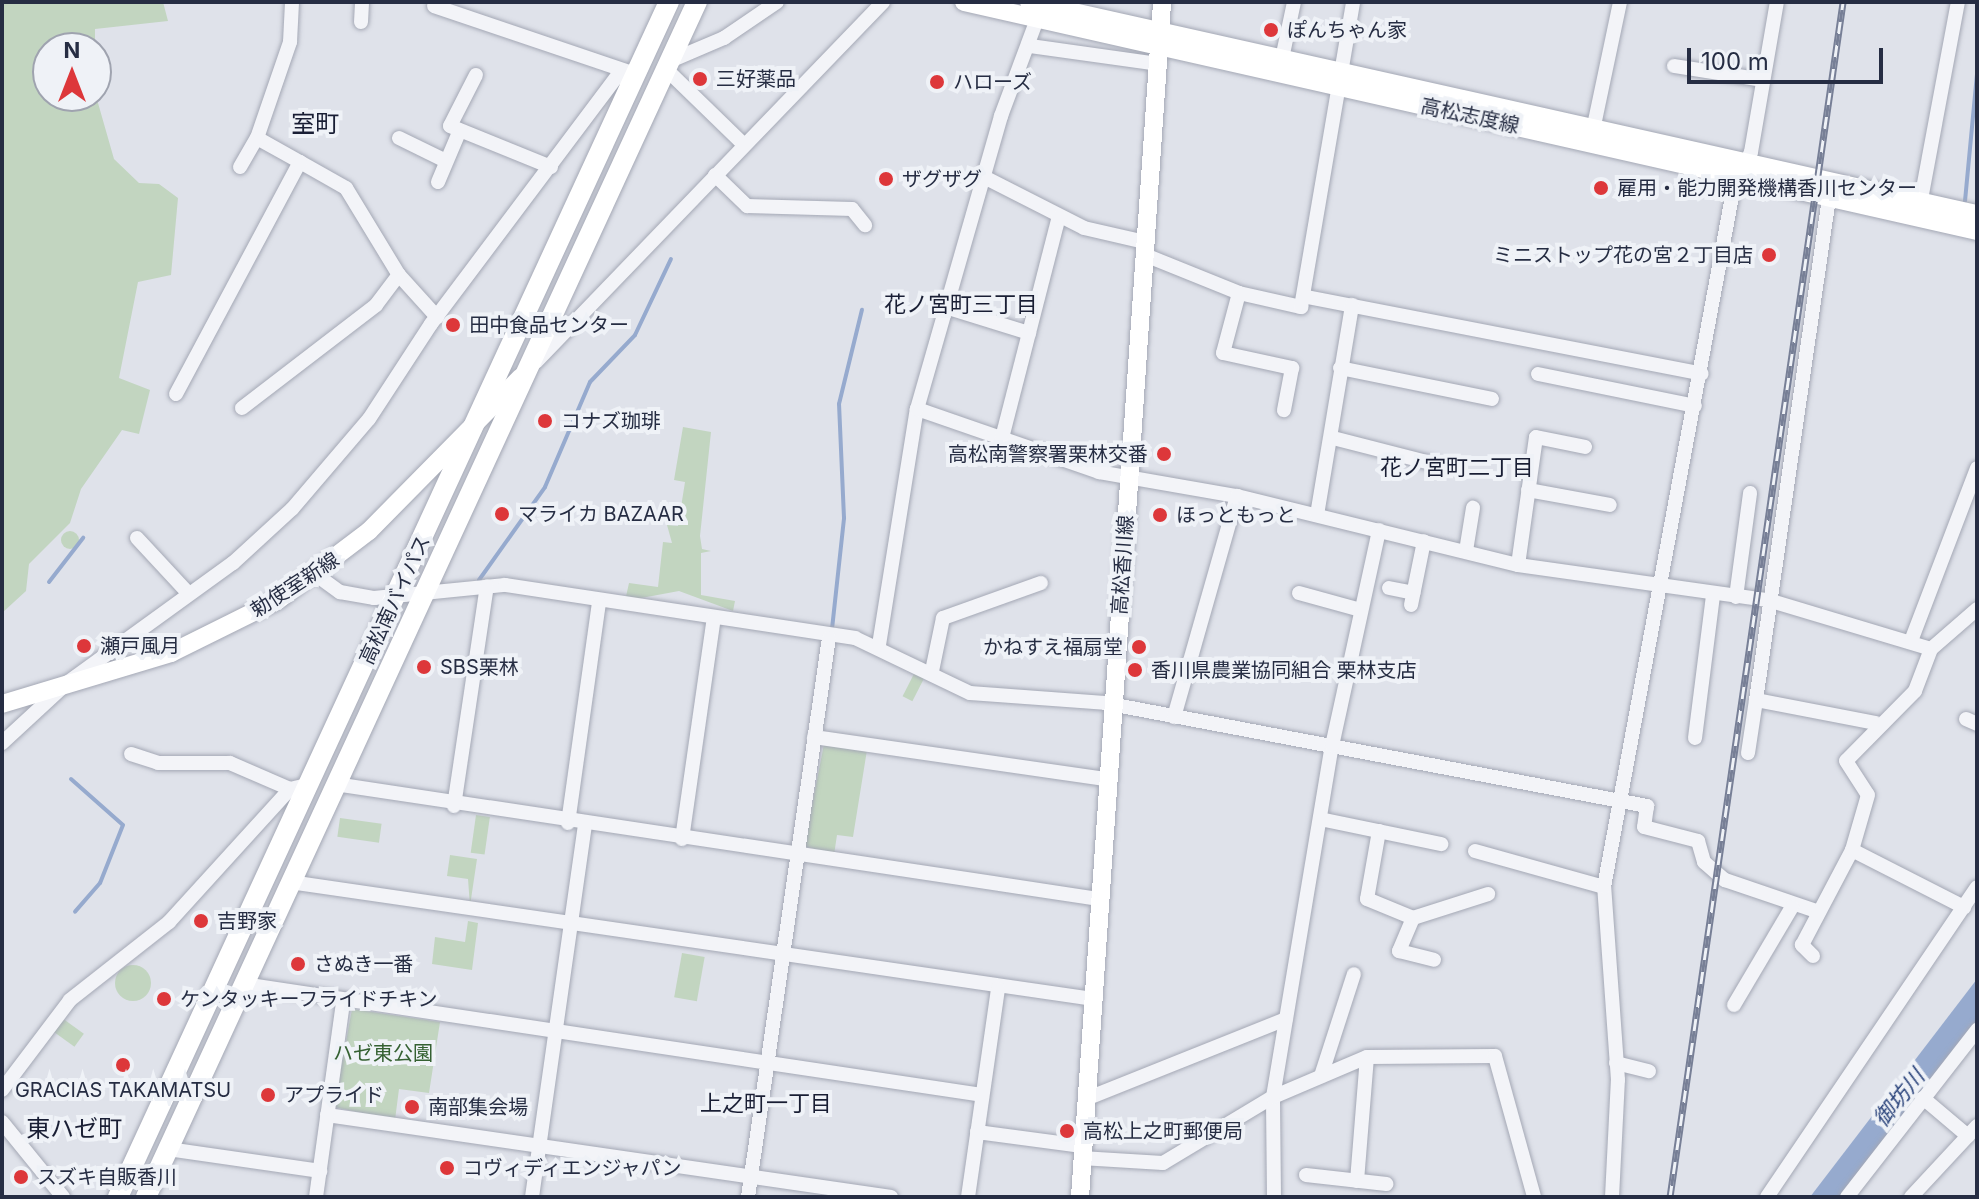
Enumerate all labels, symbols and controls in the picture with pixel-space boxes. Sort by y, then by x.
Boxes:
place label: ぽんちゃん家 [1287,18,1407,42]
marker: ぽんちゃん家 [1262,21,1280,39]
north arrow [32,32,112,112]
scale bar [1691,32,1887,82]
text: N [64,37,80,63]
text: 100 m [1701,47,1769,76]
place label: 三好薬品 [716,67,796,91]
marker: 三好薬品 [691,70,709,88]
place label: ハローズ [953,70,1033,94]
marker: ハローズ [928,73,946,91]
street label: 高松志度線 [1419,94,1521,138]
district label: 室町 [291,110,339,138]
place label: ザグザグ [902,167,982,191]
marker: ザグザグ [877,170,895,188]
place label: 雇用・能力開発機構香川センター [1617,176,1917,200]
marker: 雇用・能力開発機構香川センター [1592,179,1610,197]
place label: ミニストップ花の宮２丁目店 [1493,243,1753,267]
marker: ミニストップ花の宮２丁目店 [1760,246,1778,264]
district label: 花ノ宮町三丁目 [884,292,1038,318]
place label: 田中食品センター [469,313,629,337]
marker: 田中食品センター [444,316,462,334]
place label: コナズ珈琲 [561,409,661,433]
marker: コナズ珈琲 [536,412,554,430]
place label: 高松南警察署栗林交番 [948,442,1148,466]
marker: 高松南警察署栗林交番 [1155,445,1173,463]
district label: 花ノ宮町二丁目 [1380,455,1534,481]
place label: マライカ BAZAAR [518,502,684,526]
place label: ほっともっと [1176,503,1296,527]
marker: マライカ BAZAAR [493,505,511,523]
marker: ほっともっと [1151,506,1169,524]
street label: 高松香川線 [1108,514,1138,616]
street label: 高松南バイパス [355,531,435,669]
street label: 勅使室新線 [247,548,343,622]
place label: 瀬戸風月 [100,634,180,658]
place label: かねすえ福扇堂 [983,635,1123,659]
marker: 瀬戸風月 [75,637,93,655]
marker: かねすえ福扇堂 [1130,638,1148,656]
place label: SBS栗林 [440,655,519,679]
marker: SBS栗林 [415,658,433,676]
place label: 香川県農業協同組合 栗林支店 [1151,658,1417,682]
marker: 香川県農業協同組合 栗林支店 [1126,661,1144,679]
place label: 吉野家 [217,909,277,933]
marker: 吉野家 [192,912,210,930]
place label: さぬき一番 [314,952,414,976]
marker: さぬき一番 [289,955,307,973]
place label: ケンタッキーフライドチキン [180,987,440,1011]
marker: ケンタッキーフライドチキン [155,990,173,1008]
park label: ハゼ東公園 [333,1041,433,1065]
marker: GRACIAS TAKAMATSU [114,1056,132,1074]
water label: 御坊川 [1868,1064,1930,1132]
place label: GRACIAS TAKAMATSU [15,1078,231,1102]
place label: アプライド [284,1083,384,1107]
marker: アプライド [259,1086,277,1104]
district label: 上之町一丁目 [700,1091,832,1117]
place label: 南部集会場 [428,1095,528,1119]
marker: 南部集会場 [403,1098,421,1116]
district label: 東ハゼ町 [26,1115,122,1143]
place label: 高松上之町郵便局 [1083,1119,1243,1143]
marker: 高松上之町郵便局 [1058,1122,1076,1140]
place label: コヴィディエンジャパン [463,1156,683,1180]
marker: コヴィディエンジャパン [438,1159,456,1177]
place label: スズキ自販香川 [37,1165,177,1189]
marker: スズキ自販香川 [12,1168,30,1186]

